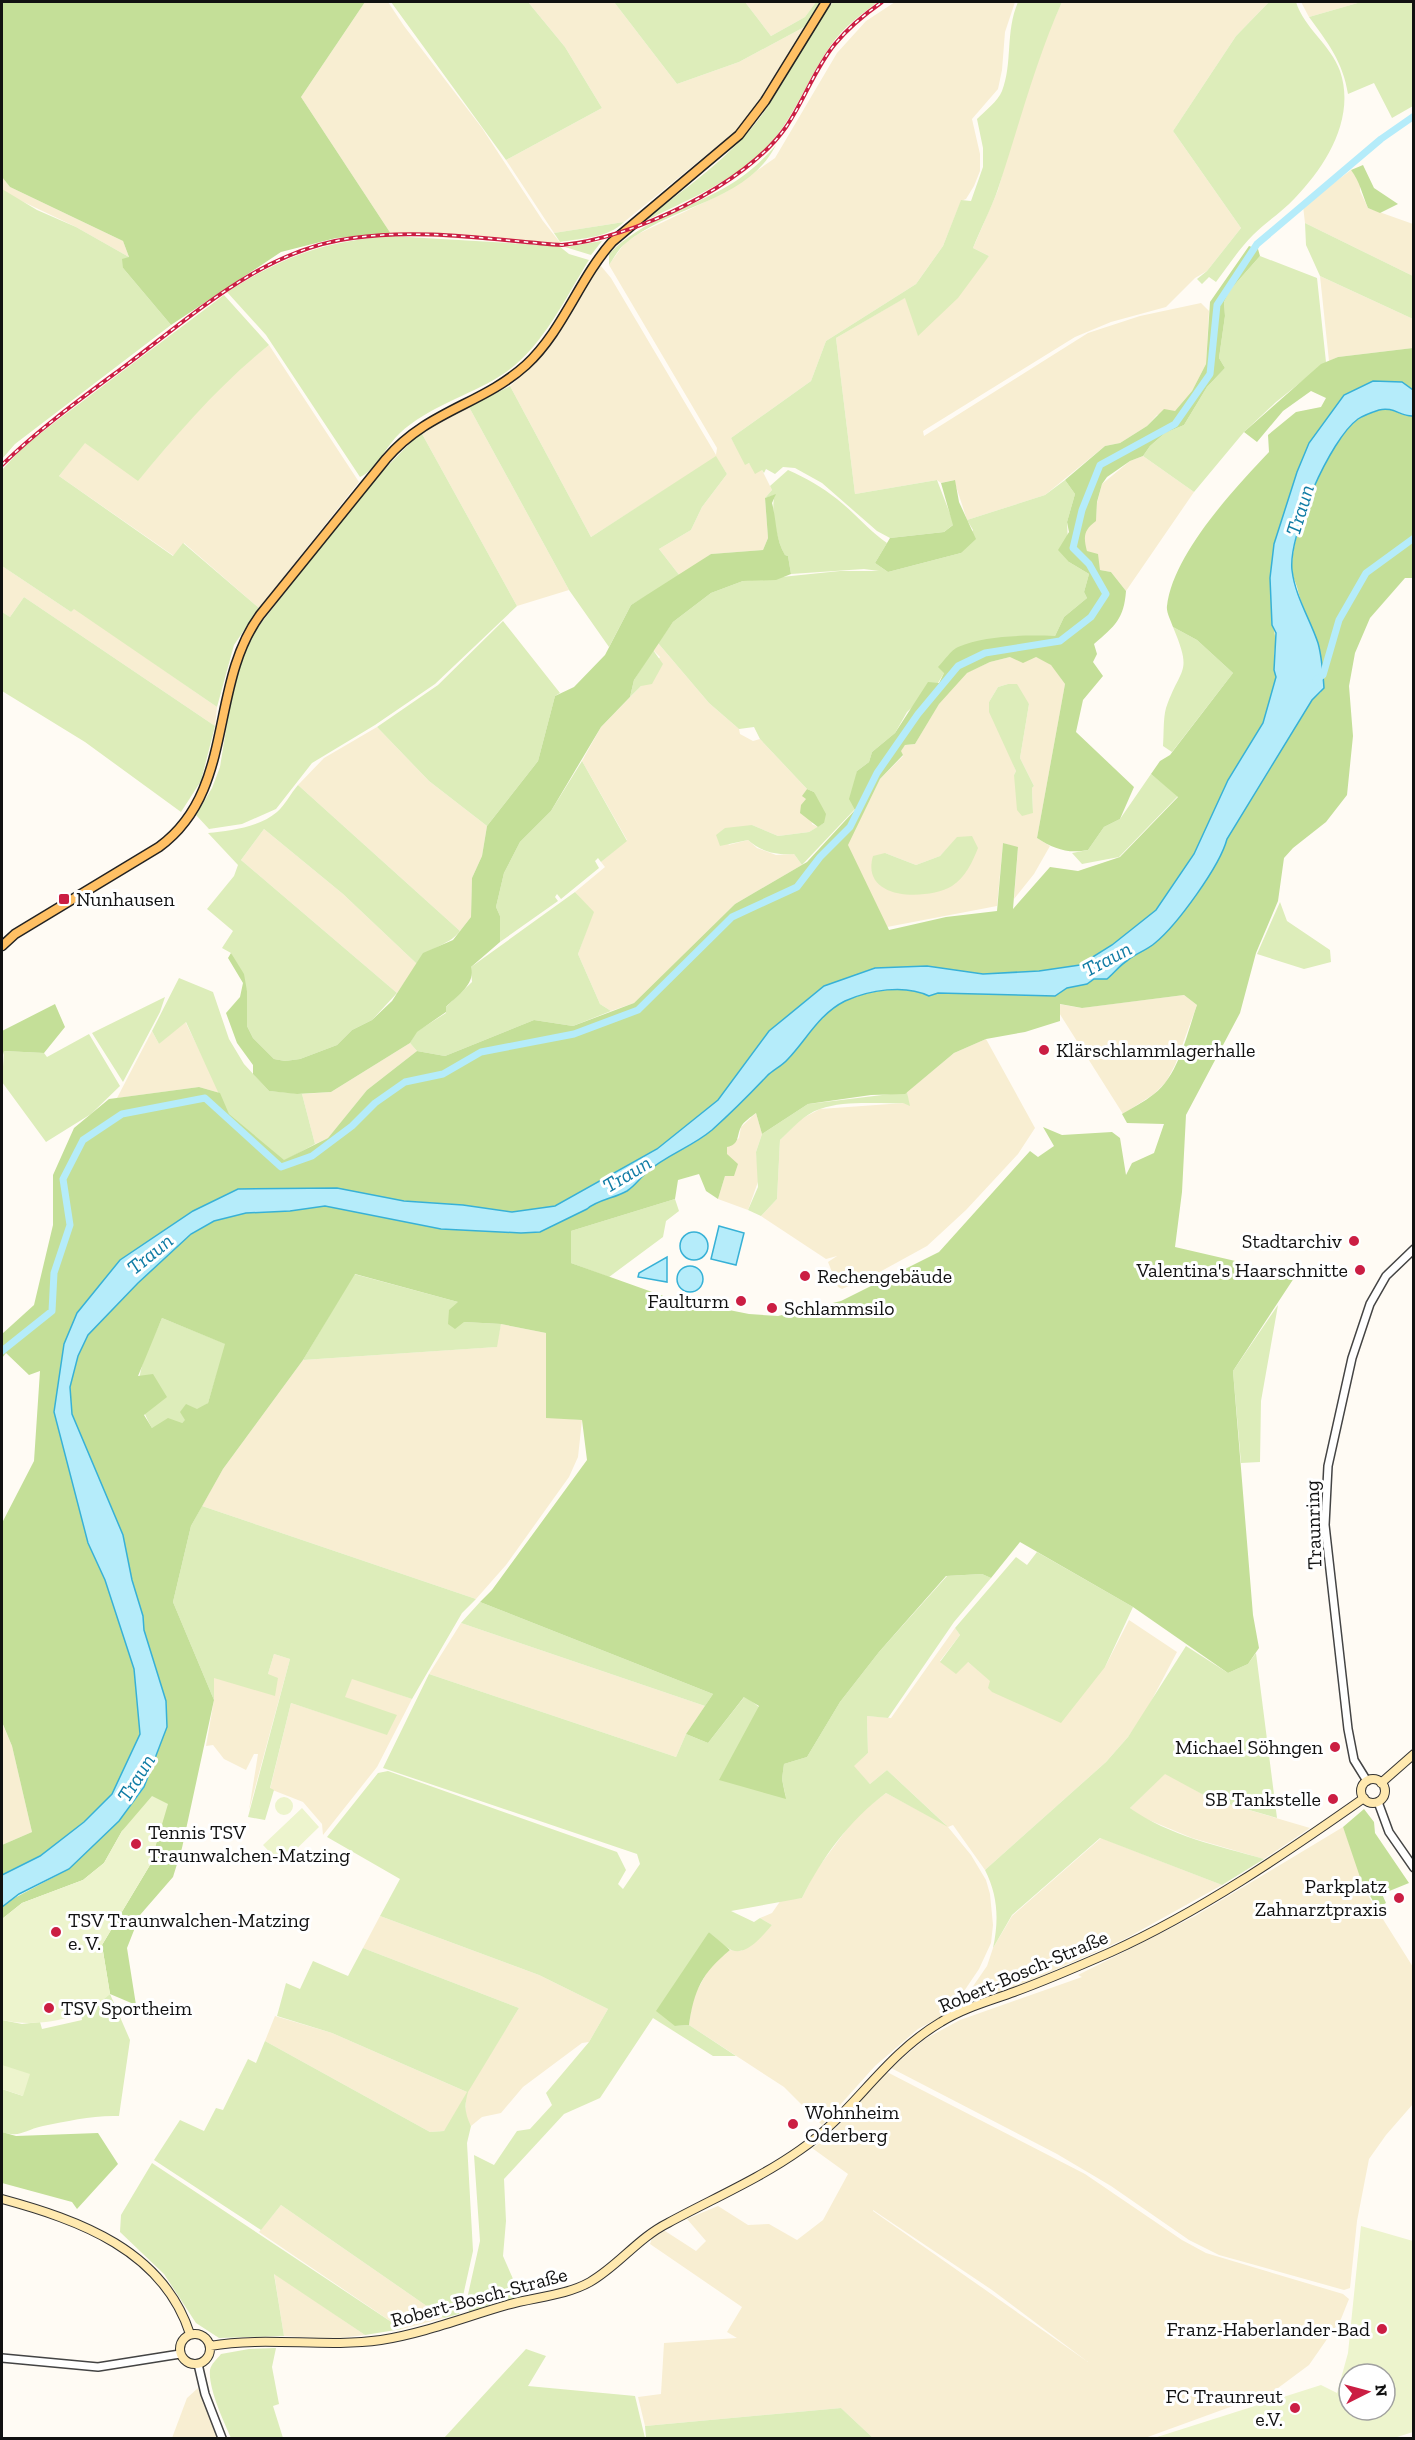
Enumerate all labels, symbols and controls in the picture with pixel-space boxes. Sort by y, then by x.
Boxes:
water label: Traun [1280,481,1319,538]
place label: Nunhausen [76,887,175,911]
marker: Nunhausen [57,892,71,906]
water label: Traun [1078,935,1136,982]
place label: Klärschlammlagerhalle [1056,1038,1255,1062]
marker: Klärschlammlagerhalle [1037,1043,1051,1057]
water label: Traun [598,1149,655,1198]
water label: Traun [122,1228,178,1280]
place label: Stadtarchiv [1242,1229,1342,1253]
marker: Stadtarchiv [1347,1234,1361,1248]
place label: Valentina's Haarschnitte [1135,1258,1348,1282]
marker: Valentina's Haarschnitte [1353,1263,1367,1277]
place label: Rechengebäude [817,1264,952,1288]
marker: Rechengebäude [798,1269,812,1283]
place label: Faulturm [648,1289,730,1313]
marker: Faulturm [734,1294,748,1308]
place label: Schlammsilo [784,1296,895,1320]
marker: Schlammsilo [765,1301,779,1315]
street label: Traunring [1299,1480,1327,1570]
place label: Michael Söhngen [1175,1735,1324,1759]
marker: Michael Söhngen [1328,1740,1342,1754]
water label: Traun [111,1749,160,1806]
place label: SB Tankstelle [1205,1787,1321,1811]
marker: SB Tankstelle [1326,1792,1340,1806]
place label: Tennis TSV Traunwalchen-Matzing [148,1820,350,1867]
marker: Tennis TSV Traunwalchen-Matzing [129,1837,143,1851]
place label: Parkplatz Zahnarztpraxis [1255,1874,1387,1921]
marker: Parkplatz Zahnarztpraxis [1392,1891,1406,1905]
place label: TSV Traunwalchen-Matzing e. V. [68,1908,310,1955]
street label: Robert-Bosch-Straße [935,1924,1111,2018]
marker: TSV Traunwalchen-Matzing e. V. [49,1925,63,1939]
place label: TSV Sportheim [61,1996,193,2020]
marker: TSV Sportheim [42,2001,56,2015]
place label: Wohnheim Oderberg [805,2100,900,2147]
marker: Wohnheim Oderberg [786,2117,800,2131]
street label: Robert-Bosch-Straße [388,2262,570,2332]
place label: Franz-Haberlander-Bad [1166,2317,1370,2341]
marker: Franz-Haberlander-Bad [1375,2322,1389,2336]
north arrow [1337,2362,1397,2422]
text: N [1371,2383,1392,2398]
place label: FC Traunreut e.V. [1165,2384,1284,2431]
marker: FC Traunreut e.V. [1288,2401,1302,2415]

